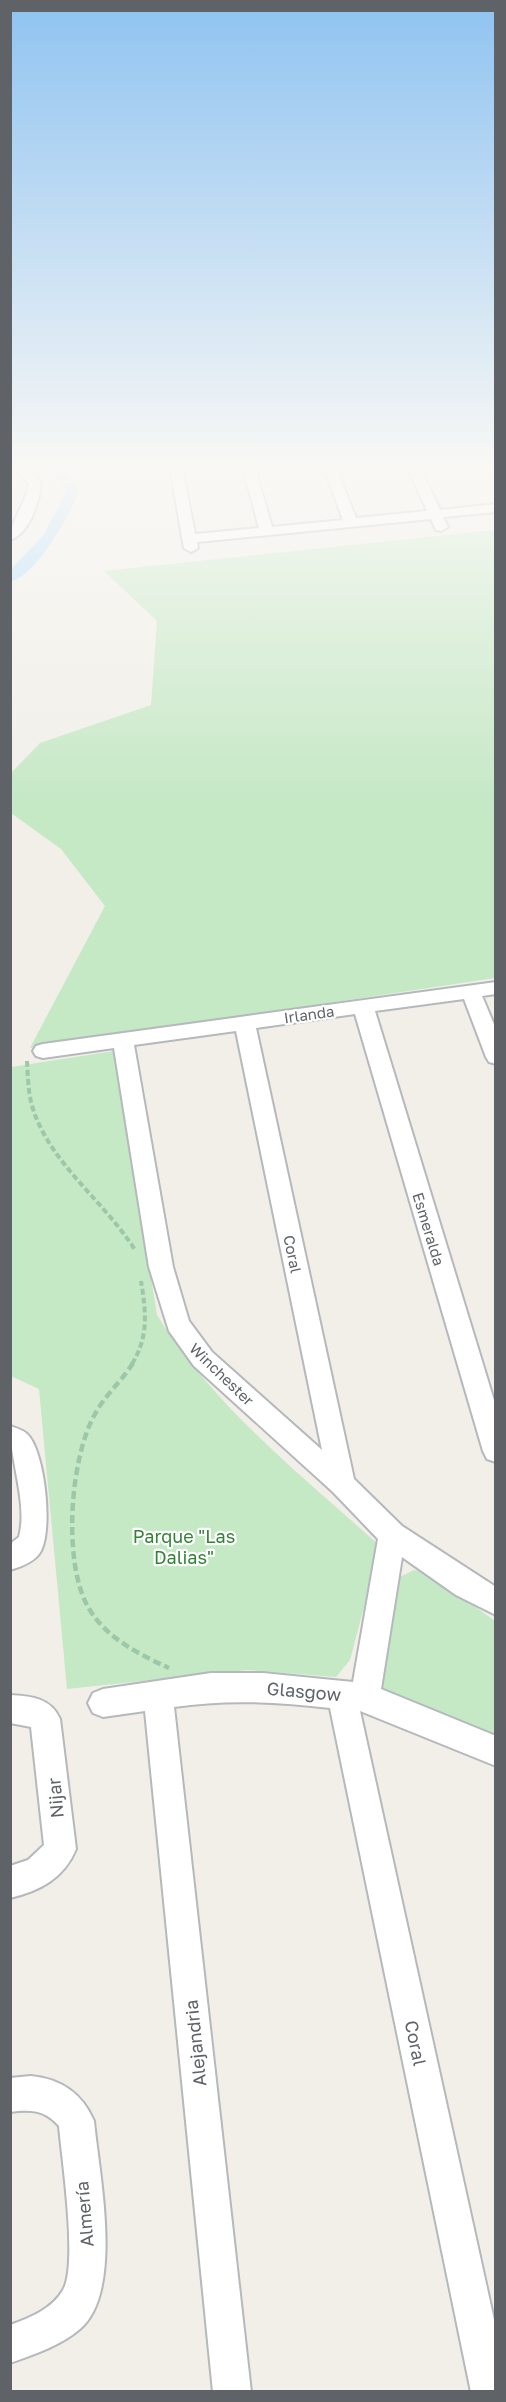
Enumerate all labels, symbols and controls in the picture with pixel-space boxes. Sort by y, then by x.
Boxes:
street label: Irlanda [283,1002,335,1026]
street label: Esmeralda [409,1190,449,1268]
street label: Coral [280,1233,306,1275]
street label: Winchester [186,1339,258,1409]
park label: Parque "Las Dalias" [133,1525,235,1568]
street label: Glasgow [266,1677,342,1705]
street label: Nijar [42,1777,68,1819]
street label: Alejandria [180,1999,210,2087]
street label: Coral [400,2018,432,2068]
street label: Almería [70,2180,98,2248]

